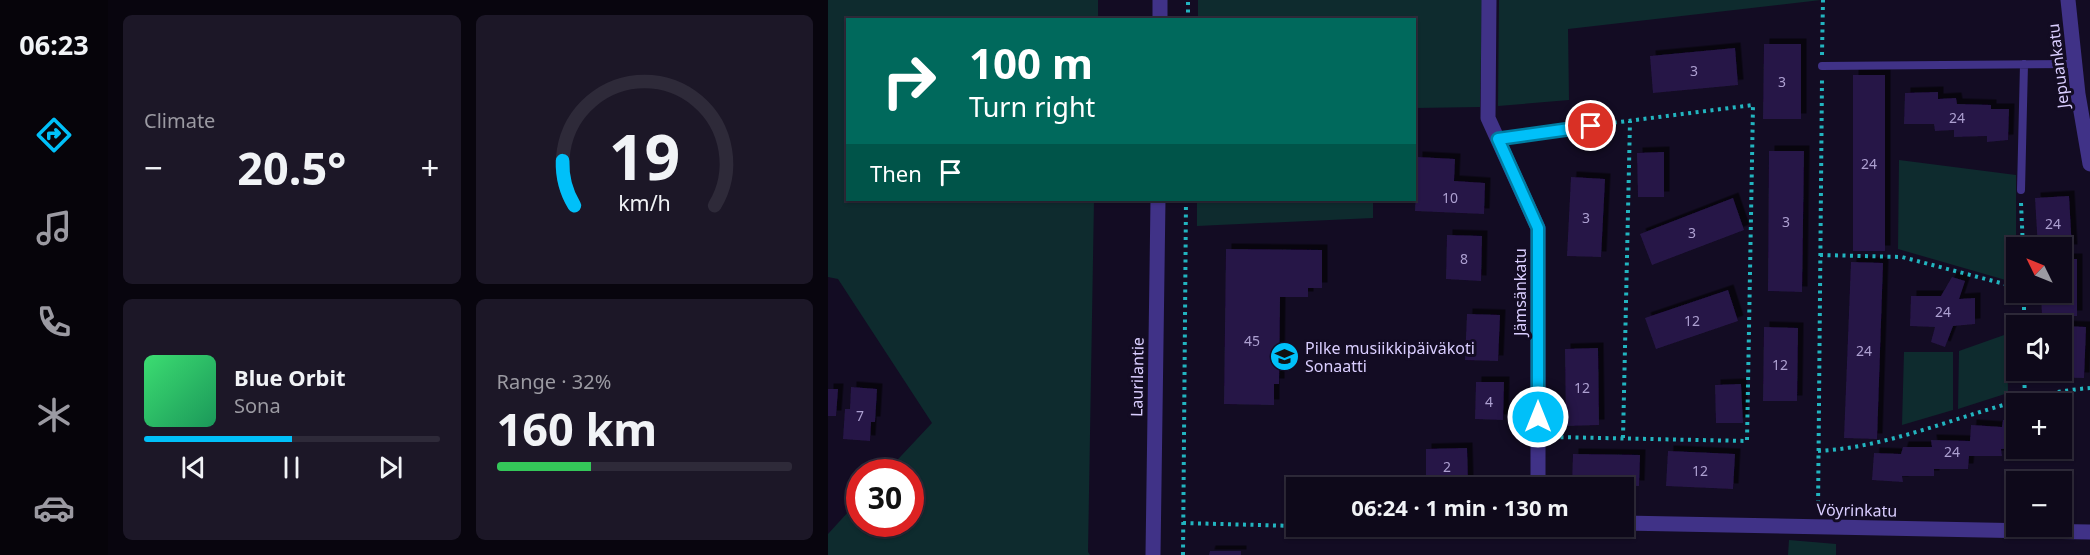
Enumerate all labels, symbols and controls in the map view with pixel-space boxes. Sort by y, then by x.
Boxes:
street label: Jepuankatu [2042,22,2074,112]
text: 06:23 [19,26,89,63]
text: 100 m [969,34,1093,91]
icon: right [870,42,948,120]
house number: 3 [1690,61,1698,80]
house number: 3 [1778,72,1786,91]
text: Turn right [969,88,1095,125]
pin [1565,100,1616,151]
text: Climate [144,107,215,134]
house number: 24 [1949,108,1965,127]
icon: arrive [1574,109,1607,142]
text: 19 [609,113,680,198]
icon: directions [33,114,75,156]
text: 20.5° [237,137,346,198]
text: − [144,145,163,190]
text: + [421,145,439,190]
house number: 24 [1861,154,1877,173]
icon: arrive [934,156,967,189]
text: Then [870,158,922,188]
house number: 10 [1442,188,1458,207]
text: km/h [618,189,671,218]
icon: music [33,207,75,249]
house number: 3 [1582,208,1590,227]
house number: 3 [1782,212,1790,231]
house number: 24 [2045,214,2061,233]
house number: 3 [1688,223,1696,242]
north arrow [2006,237,2072,303]
map controls [2006,237,2072,537]
street label: Jämsänkatu [1509,248,1531,338]
house number: 8 [1460,249,1468,268]
icon: phone [33,301,75,343]
house number: 24 [1935,302,1951,321]
house number: 12 [1684,311,1700,330]
button: sound [2006,315,2072,381]
house number: 45 [1244,331,1260,350]
street label: Laurilantie [1125,337,1149,417]
place label: Pilke musiikkipäiväkoti Sonaatti [1305,337,1475,377]
school or university icon: Pilke musiikkipäiväkoti Sonaatti [1268,341,1300,373]
house number: 24 [1856,341,1872,360]
house number: 12 [1772,355,1788,374]
text: Blue Orbit [234,362,346,392]
text: Range · 32% [497,368,611,395]
house number: 12 [1574,378,1590,397]
position arrow [1506,385,1570,449]
text: Sona [234,392,281,419]
house number: 4 [1485,392,1493,411]
button: + [2006,393,2072,459]
icon: climate [33,394,75,436]
text: 160 km [497,398,657,459]
house number: 7 [856,406,864,425]
house number: 24 [1944,442,1960,461]
icon: previous [177,451,210,484]
icon: pause [275,451,308,484]
icon: next [374,451,407,484]
house number: 2 [1443,457,1451,476]
speed limit sign: 30 [846,459,924,537]
house number: 12 [1692,461,1708,480]
button: − [2006,471,2072,537]
icon: car [33,487,75,529]
text: 06:24 · 1 min · 130 m [1351,492,1569,522]
street label: Vöyrinkatu [1817,498,1897,522]

